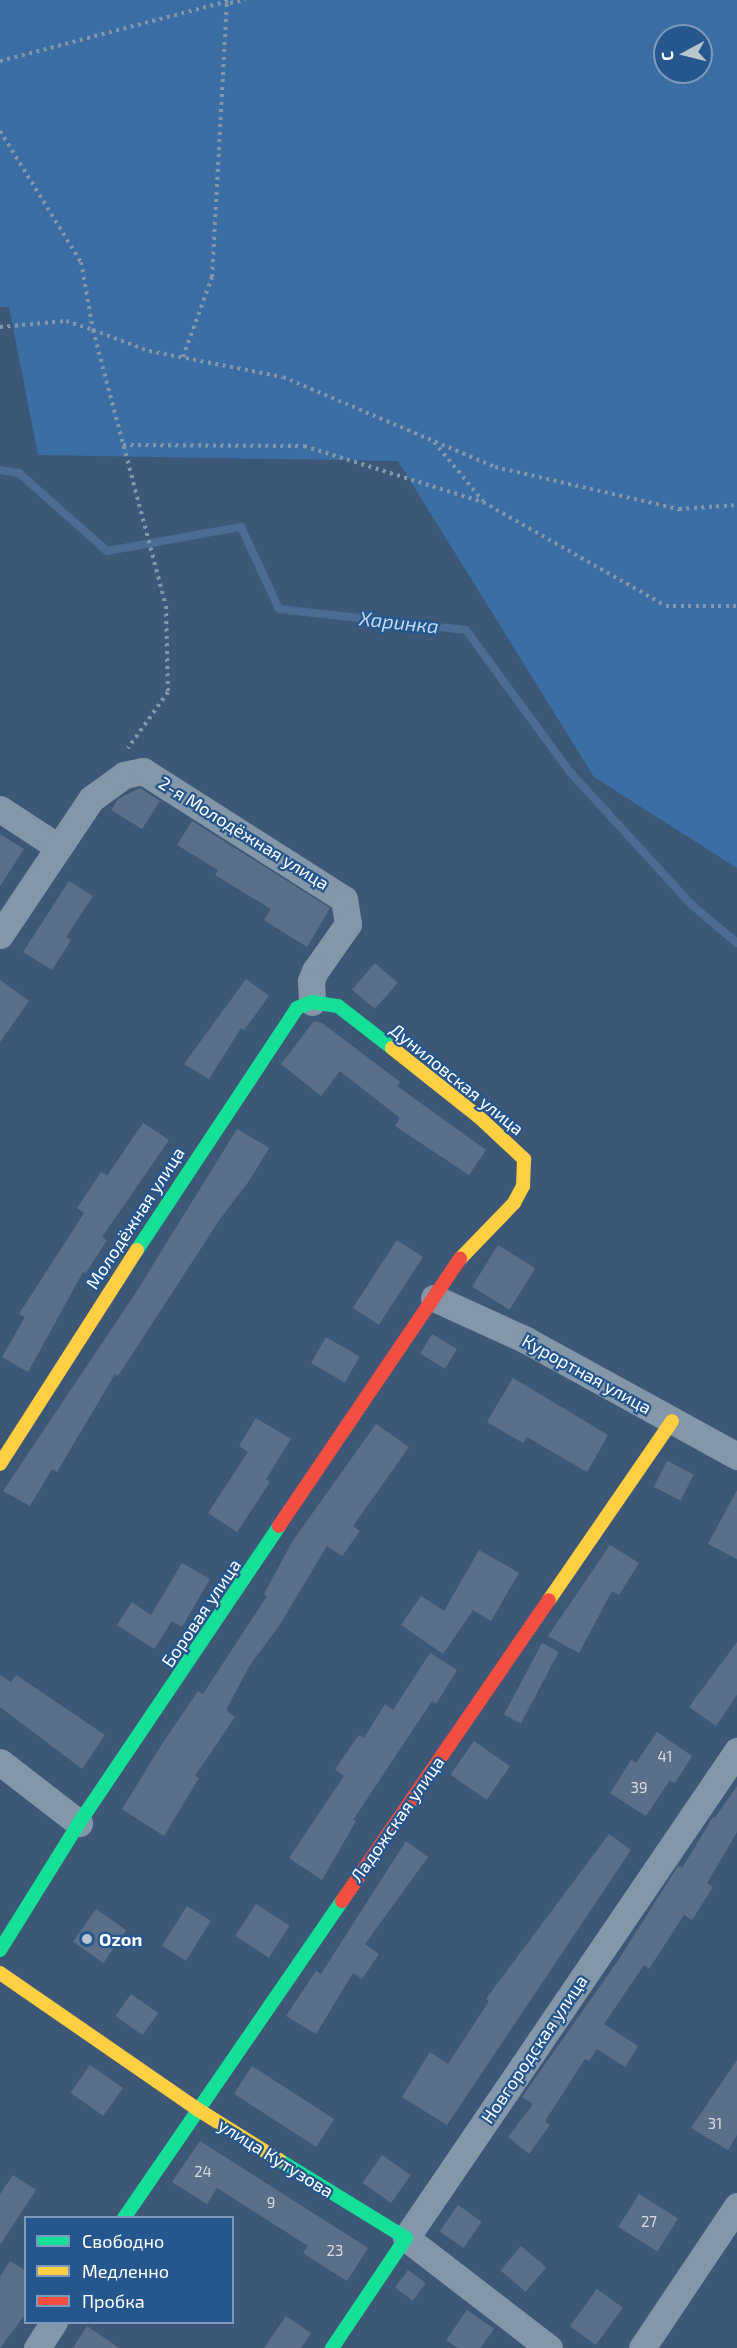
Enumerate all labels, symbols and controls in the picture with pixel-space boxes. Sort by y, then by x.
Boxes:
north arrow [653,24,713,84]
text: С [657,50,677,62]
water label: Харинка [358,606,440,638]
street label: 2-я Молодёжная улица [155,772,333,894]
street label: Дуниловская улица [386,1018,528,1140]
street label: Молодёжная улица [81,1143,189,1293]
street label: Курортная улица [518,1329,656,1419]
street label: Боровая улица [157,1555,245,1671]
house number: 41 [657,1748,673,1766]
street label: Ладожская улица [345,1752,449,1886]
house number: 39 [631,1779,647,1797]
place label: Ozon [99,1928,142,1950]
marker: Ozon [80,1932,94,1946]
street label: Новгородская улица [476,1971,592,2127]
street label: улица Кутузова [214,2114,338,2202]
house number: 31 [708,2115,722,2133]
house number: 24 [194,2163,212,2181]
house number: 9 [267,2194,275,2212]
house number: 27 [641,2213,657,2231]
legend [24,2216,234,2324]
text: Свободно [82,2230,164,2252]
house number: 23 [327,2242,343,2260]
text: Медленно [82,2260,169,2282]
text: Пробка [82,2290,145,2312]

